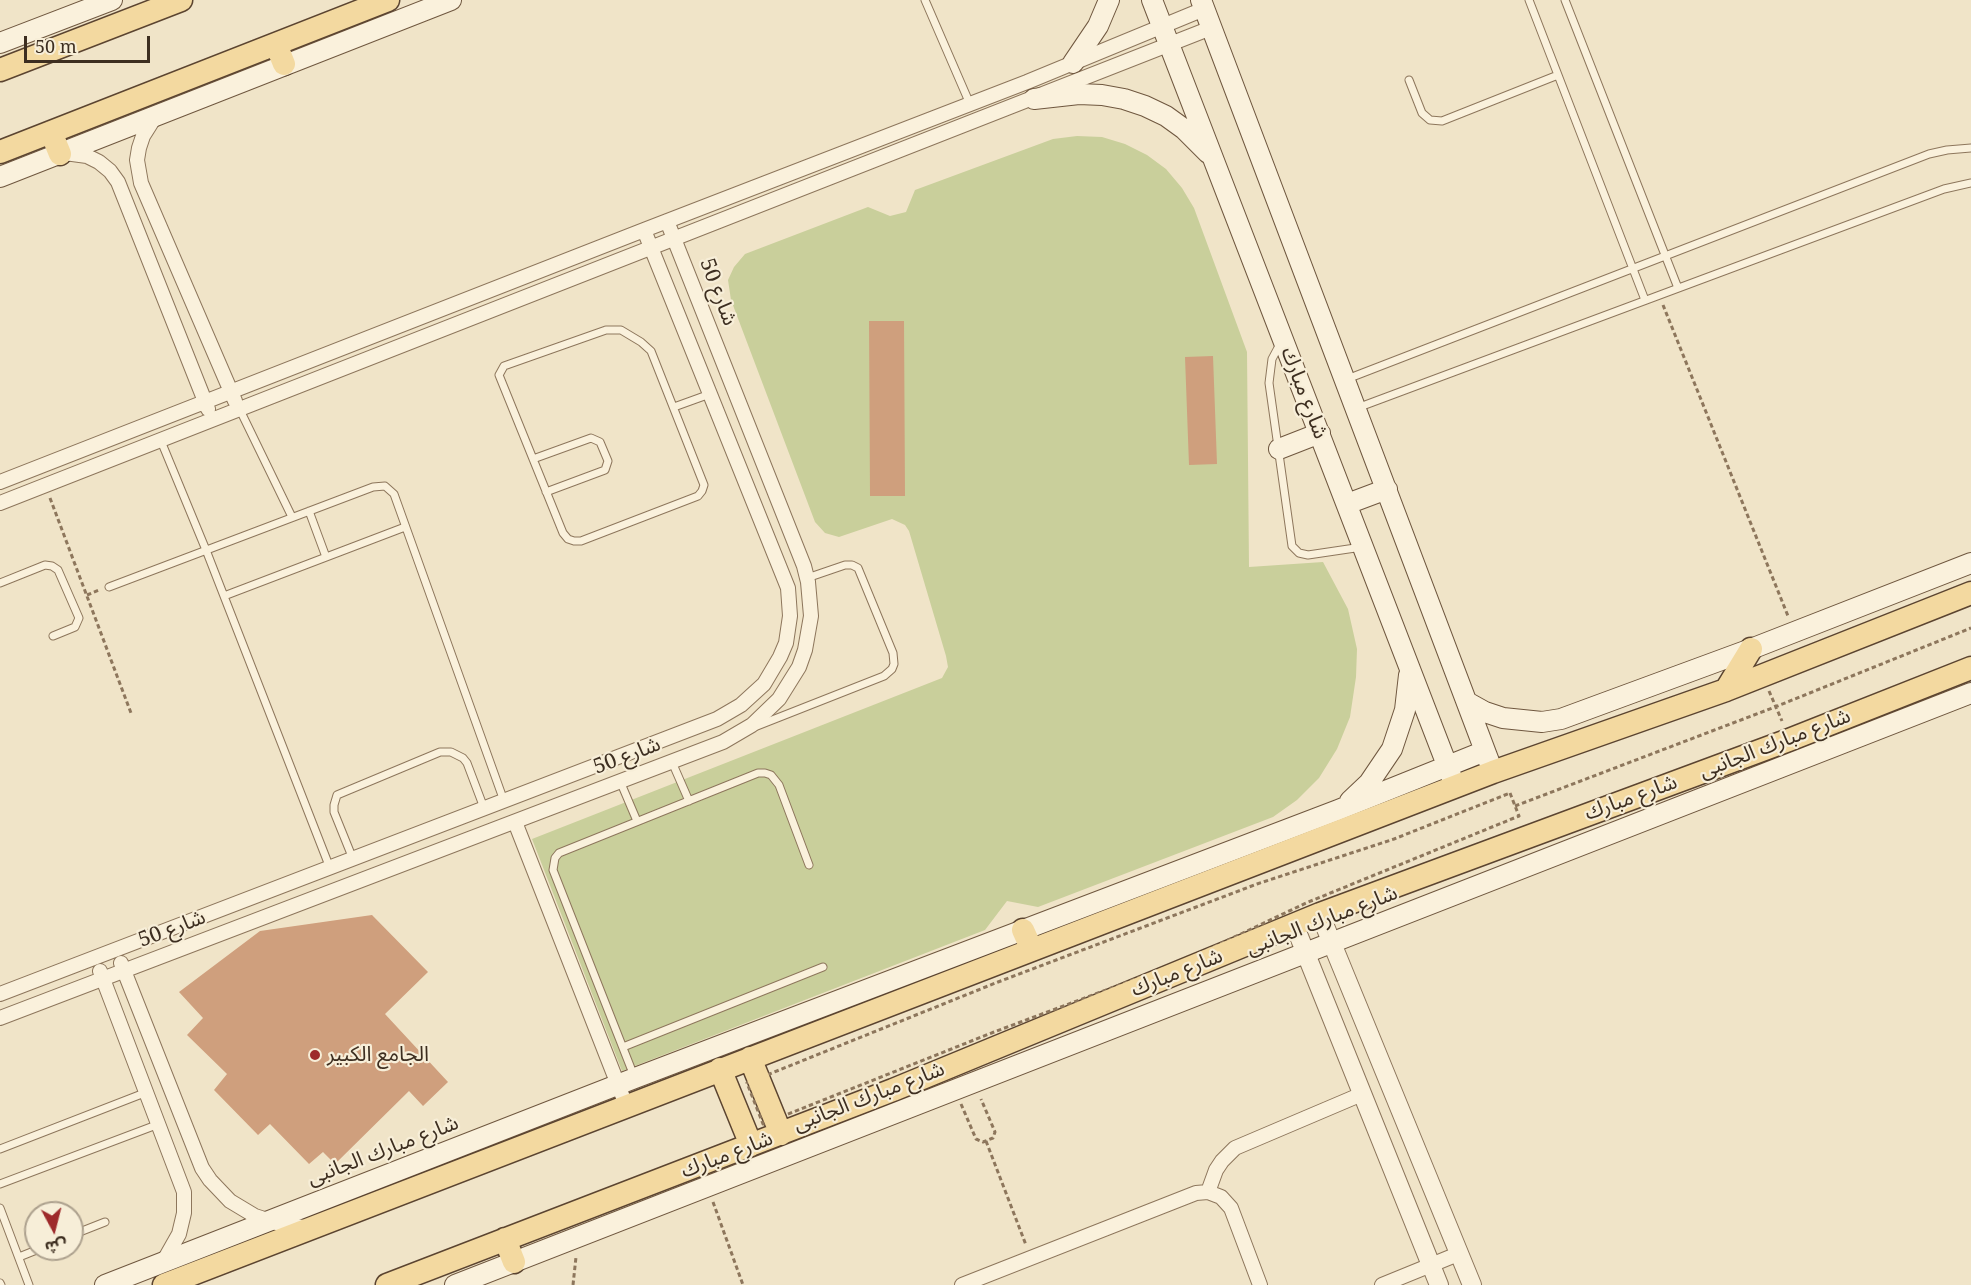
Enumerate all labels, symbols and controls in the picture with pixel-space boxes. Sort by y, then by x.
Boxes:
scale bar [27,24,153,62]
text: 50 m [35,34,77,58]
street label: شارع 50 [694,255,742,329]
street label: شارع مبارك [1275,343,1333,443]
street label: شارع مبارك الجانبى [1696,704,1854,784]
street label: شارع 50 [590,732,664,780]
street label: شارع مبارك [1581,770,1681,826]
street label: شارع مبارك الجانبى [1243,881,1401,961]
street label: شارع 50 [135,905,209,953]
street label: شارع مبارك [1128,943,1226,1003]
place label: الجامع الكبير [327,1042,429,1068]
marker: الجامع الكبير [308,1048,322,1062]
street label: شارع مبارك الجانبى [790,1057,948,1137]
street label: شارع مبارك الجانبى [304,1111,462,1191]
street label: شارع مبارك [677,1126,777,1184]
north arrow [24,1201,84,1261]
text: ش [44,1235,68,1259]

